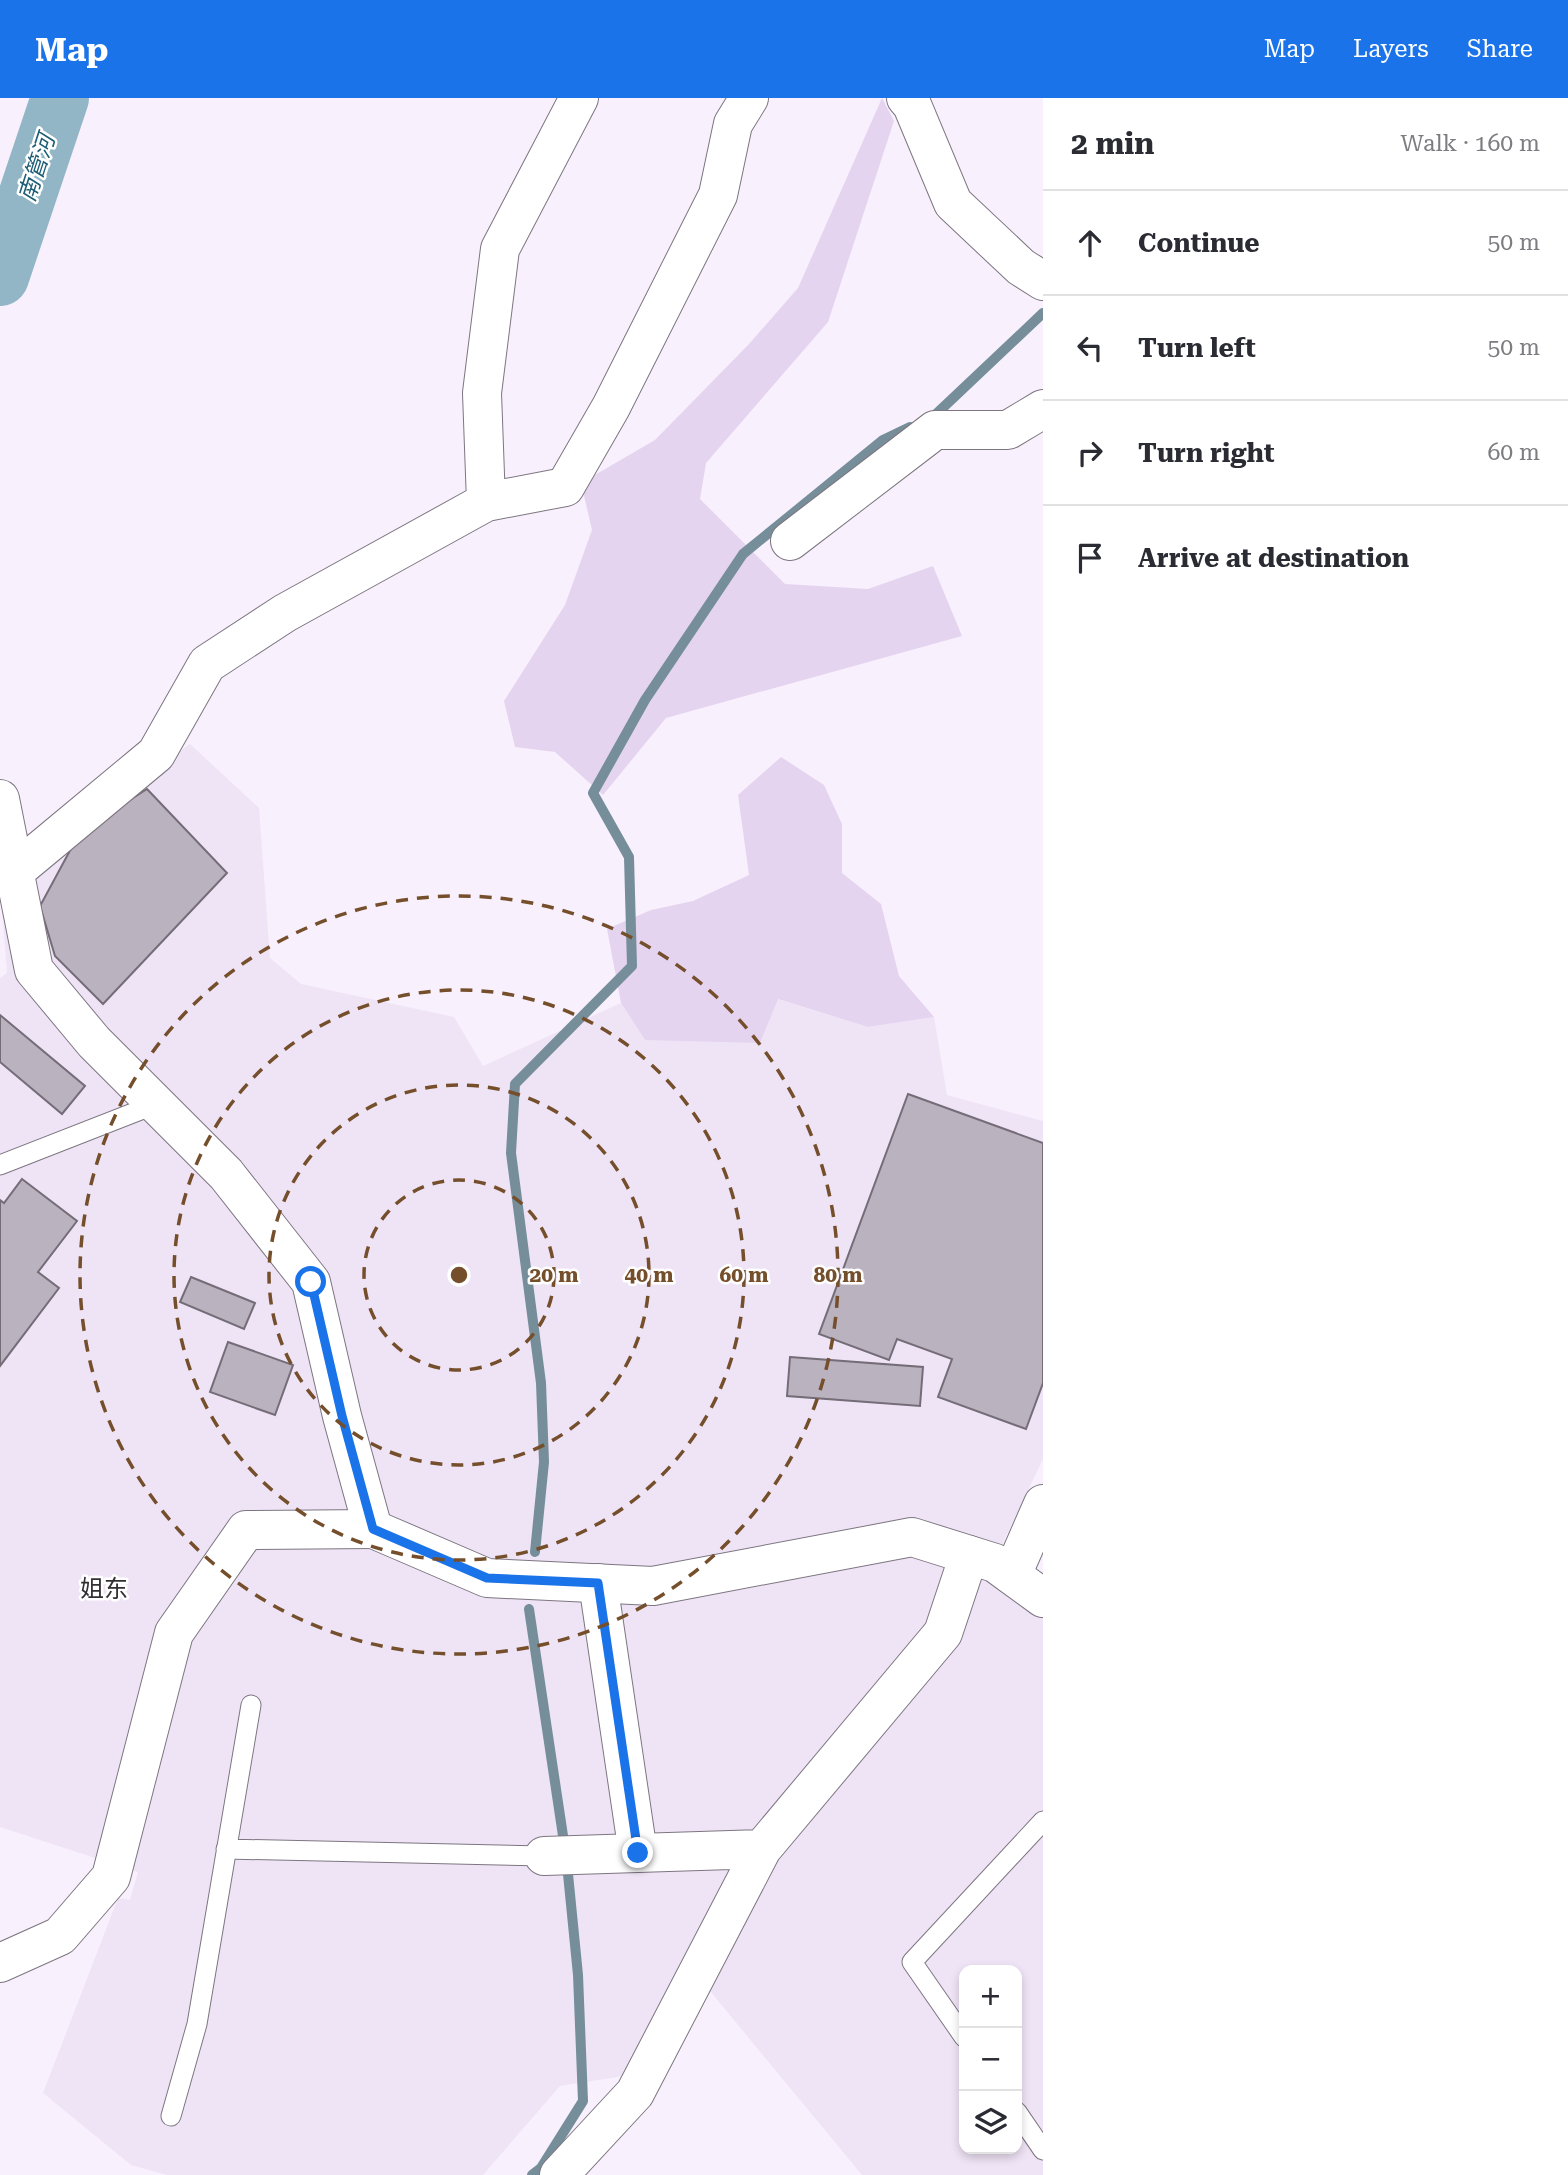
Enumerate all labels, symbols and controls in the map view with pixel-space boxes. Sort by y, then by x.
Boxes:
text: Map [35,30,109,69]
text: Map [1264,35,1315,63]
text: Layers [1353,35,1429,63]
text: Share [1467,35,1533,63]
text: 2 min [1071,126,1154,161]
water label: 南管河 [13,127,62,205]
text: Walk · 160 m [1401,130,1540,157]
icon: ahead [1071,224,1109,262]
text: Continue [1138,228,1260,258]
text: 50 m [1487,229,1540,256]
icon: left [1071,329,1109,367]
text: Turn left [1138,333,1256,363]
text: 50 m [1487,334,1540,361]
icon: right [1071,434,1109,472]
text: Turn right [1138,438,1274,468]
text: 60 m [1487,439,1540,466]
icon: arrive [1071,539,1109,577]
text: Arrive at destination [1138,543,1409,573]
centre of rings [447,1263,471,1287]
text: 20 m [529,1263,579,1287]
text: 40 m [624,1263,674,1287]
text: 60 m [719,1263,769,1287]
text: 80 m [813,1263,863,1287]
route start [295,1266,326,1297]
district label: 姐东 [80,1575,128,1603]
route end [622,1837,653,1868]
map controls [959,1965,1022,2154]
button: + [959,1965,1022,2028]
button: − [959,2028,1022,2091]
button: layers [959,2091,1022,2154]

